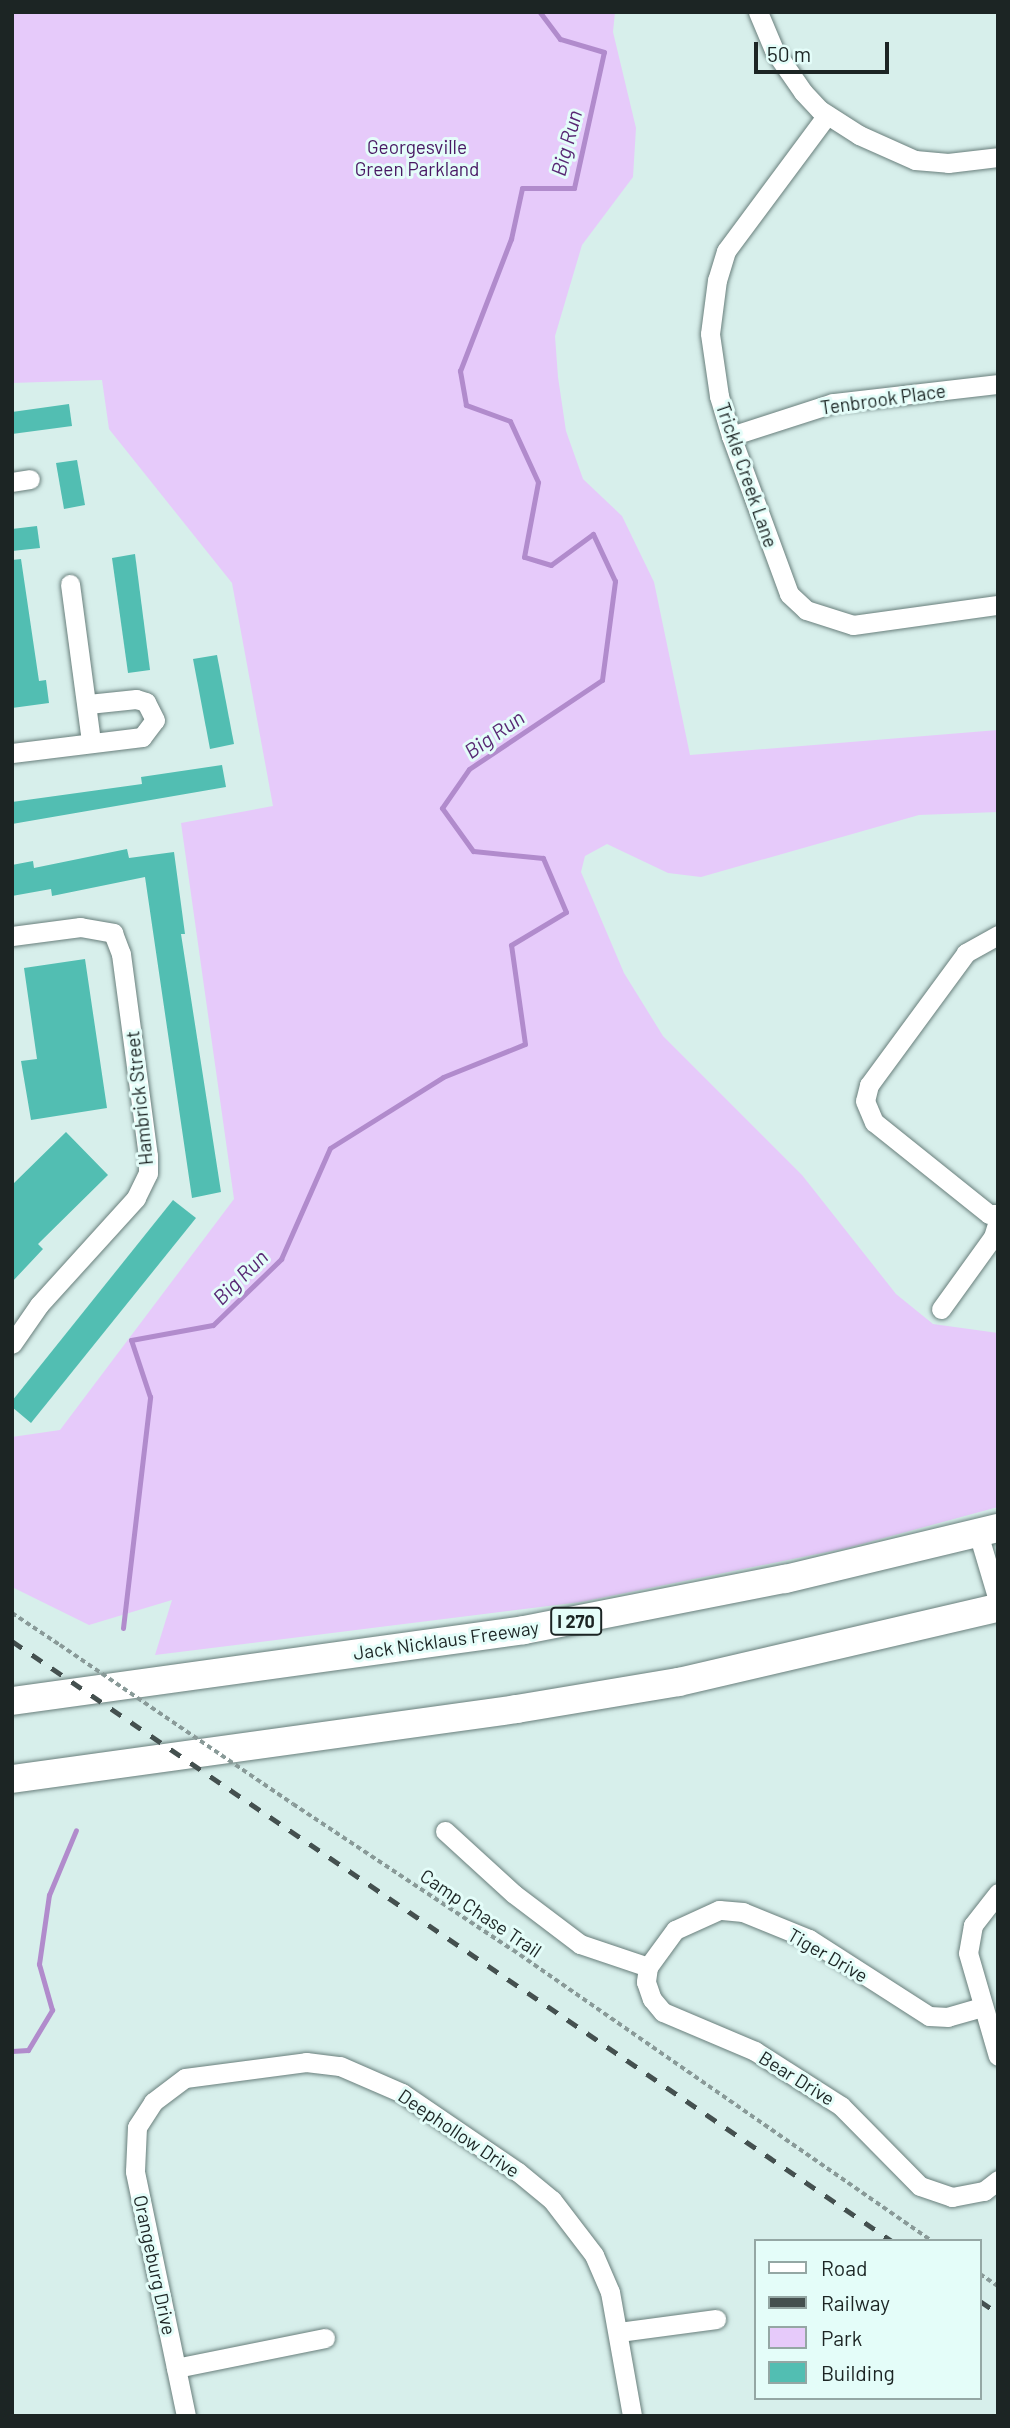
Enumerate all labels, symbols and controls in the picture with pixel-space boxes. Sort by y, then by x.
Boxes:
scale bar [758,28,893,72]
text: 50 m [767,41,811,66]
water label: Big Run [545,107,587,179]
park label: Georgesville Green Parkland [355,136,479,180]
street label: Tenbrook Place [819,379,947,419]
street label: Trickle Creek Lane [711,399,783,551]
water label: Big Run [459,704,529,764]
street label: Hambrick Street [121,1030,157,1166]
water label: Big Run [207,1244,273,1310]
road number: I 270 [550,1606,602,1636]
street label: Jack Nicklaus Freeway [352,1616,540,1664]
street label: Camp Chase Trail [416,1864,546,1962]
street label: Tiger Drive [784,1923,872,1987]
street label: Bear Drive [755,2046,839,2110]
street label: Deephollow Drive [394,2084,524,2182]
street label: Orangeburg Drive [129,2193,181,2337]
legend [754,2239,982,2400]
text: Road [821,2255,867,2280]
text: Railway [821,2290,890,2315]
text: Park [821,2325,862,2350]
text: Building [821,2360,895,2385]

